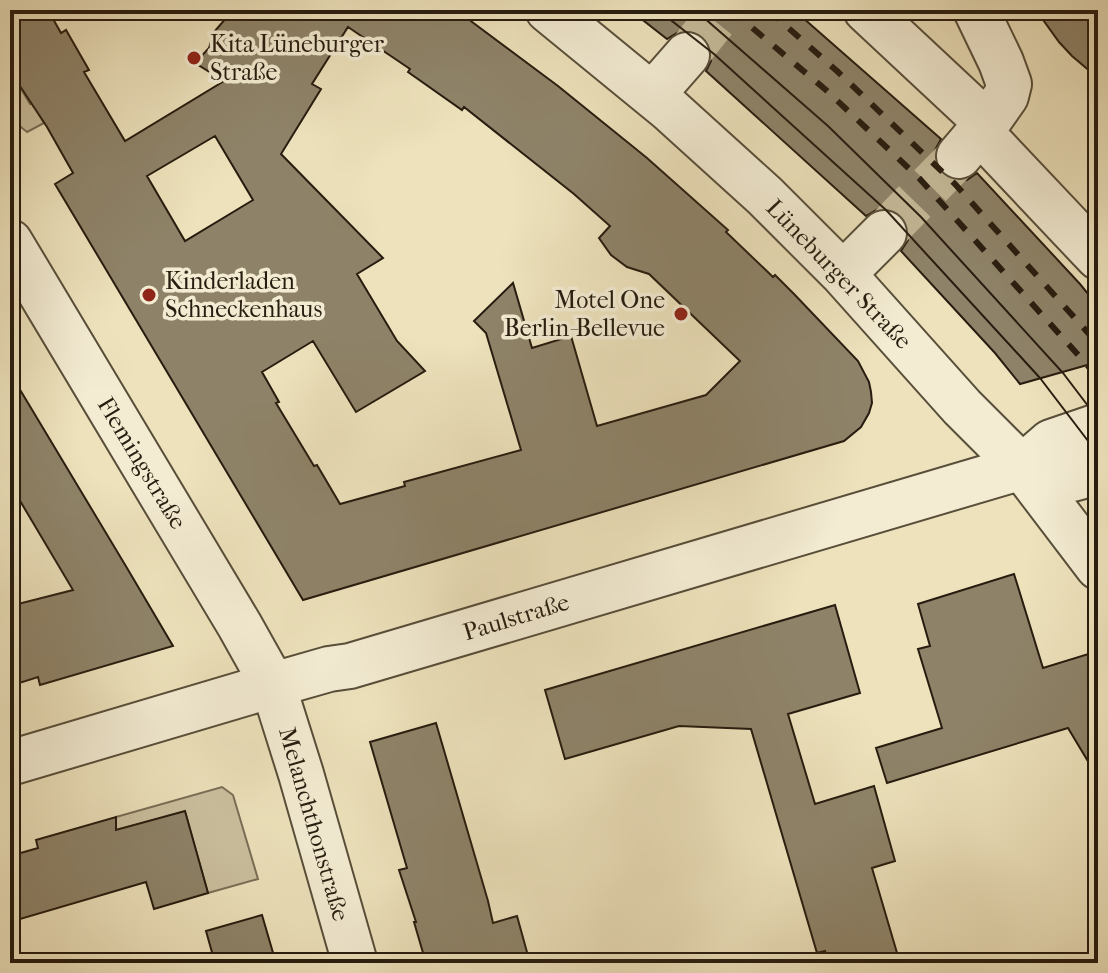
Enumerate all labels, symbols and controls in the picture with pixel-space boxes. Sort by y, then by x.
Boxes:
place label: Kita Lüneburger Straße [210,30,385,86]
marker: Kita Lüneburger Straße [185,49,203,67]
street label: Lüneburger Straße [760,193,918,355]
place label: Kinderladen Schneckenhaus [165,267,322,323]
marker: Kinderladen Schneckenhaus [140,286,158,304]
place label: Motel One Berlin-Bellevue [504,286,665,342]
marker: Motel One Berlin-Bellevue [672,305,690,323]
street label: Flemingstraße [92,392,192,534]
street label: Paulstraße [460,588,572,646]
street label: Melanchthonstraße [273,724,355,924]

